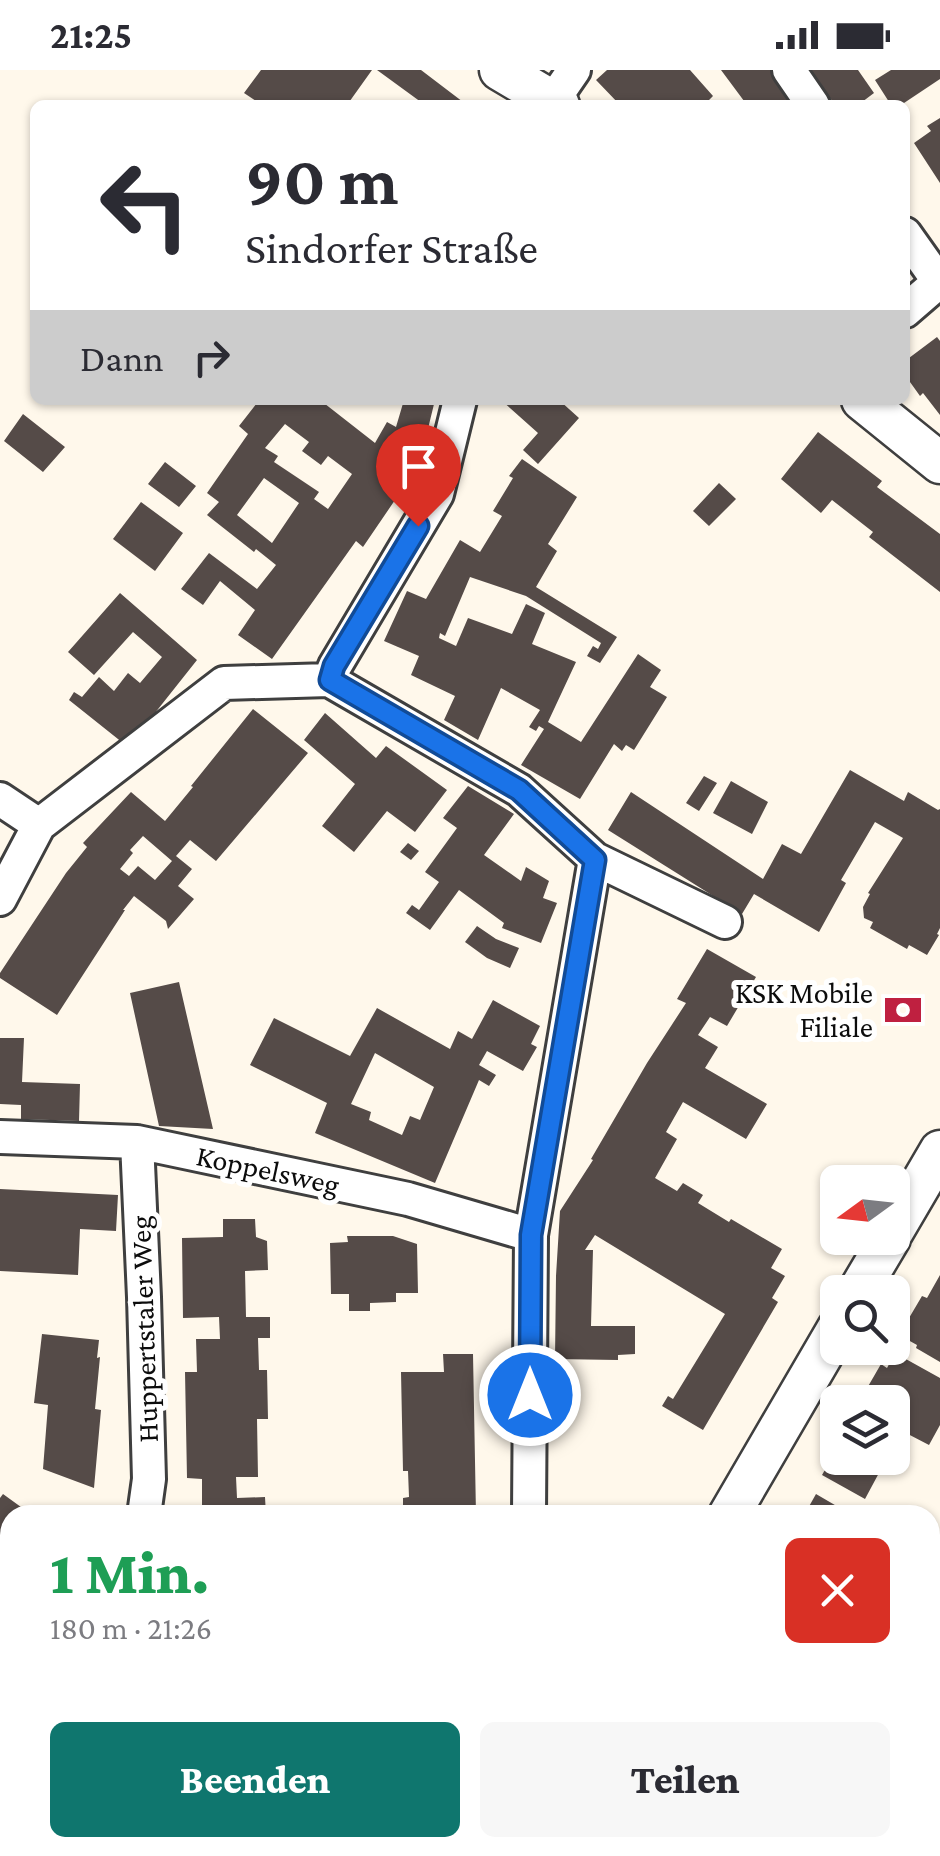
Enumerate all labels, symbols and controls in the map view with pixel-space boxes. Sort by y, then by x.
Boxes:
text: 21:25 [50,14,132,56]
icon: left [80,140,210,270]
text: 90 m [245,141,398,219]
text: Sindorfer Straße [245,223,538,273]
icon: right [184,330,239,385]
text: Dann [80,337,164,379]
pin [376,424,461,527]
icon: arrive [391,439,446,494]
place label: KSK Mobile Filiale [735,976,873,1043]
bank icon: KSK Mobile Filiale [882,989,924,1031]
street label: Koppelsweg [193,1138,343,1202]
north arrow [820,1165,910,1255]
map controls [820,1165,910,1475]
street label: Huppertstaler Weg [123,1215,165,1443]
button: search [820,1275,910,1365]
position arrow [478,1343,582,1447]
button: layers [820,1385,910,1475]
button: close [785,1538,890,1643]
text: 1 Min. [50,1539,209,1606]
text: 180 m · 21:26 [50,1610,212,1646]
button: Beenden [50,1722,460,1837]
button: Teilen [480,1722,890,1837]

